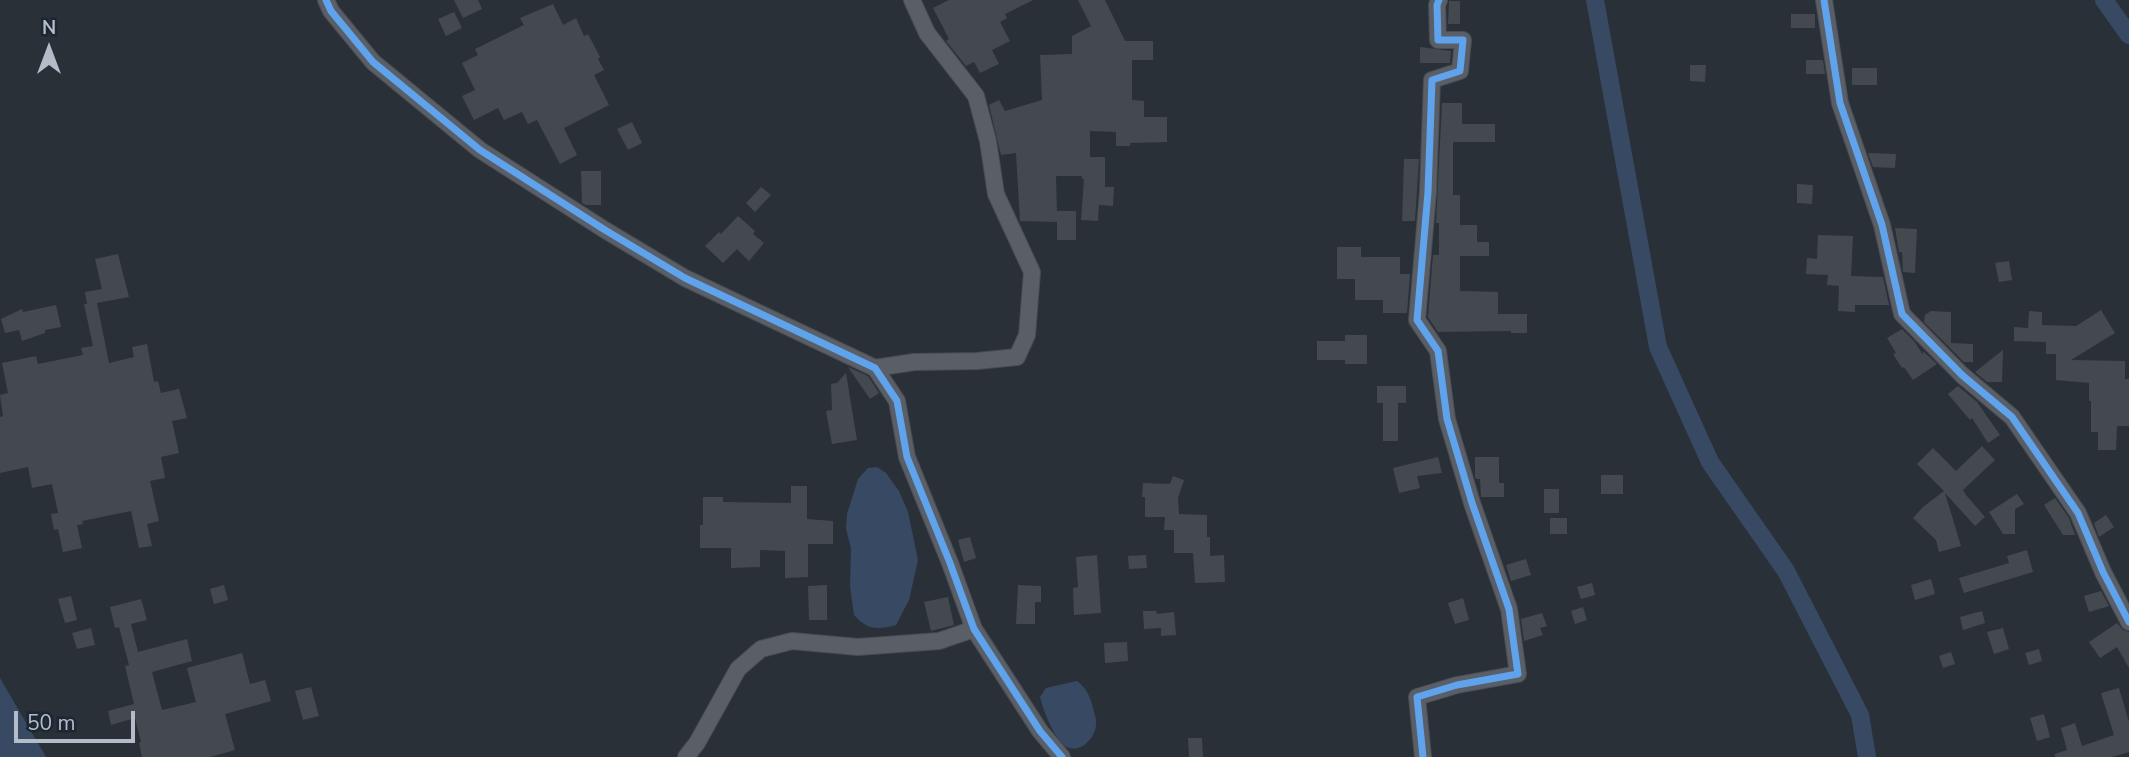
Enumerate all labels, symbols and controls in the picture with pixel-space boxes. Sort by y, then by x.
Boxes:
north arrow [14,14,84,84]
text: N [42,15,56,41]
scale bar [18,698,138,742]
text: 50 m [27,709,76,737]

